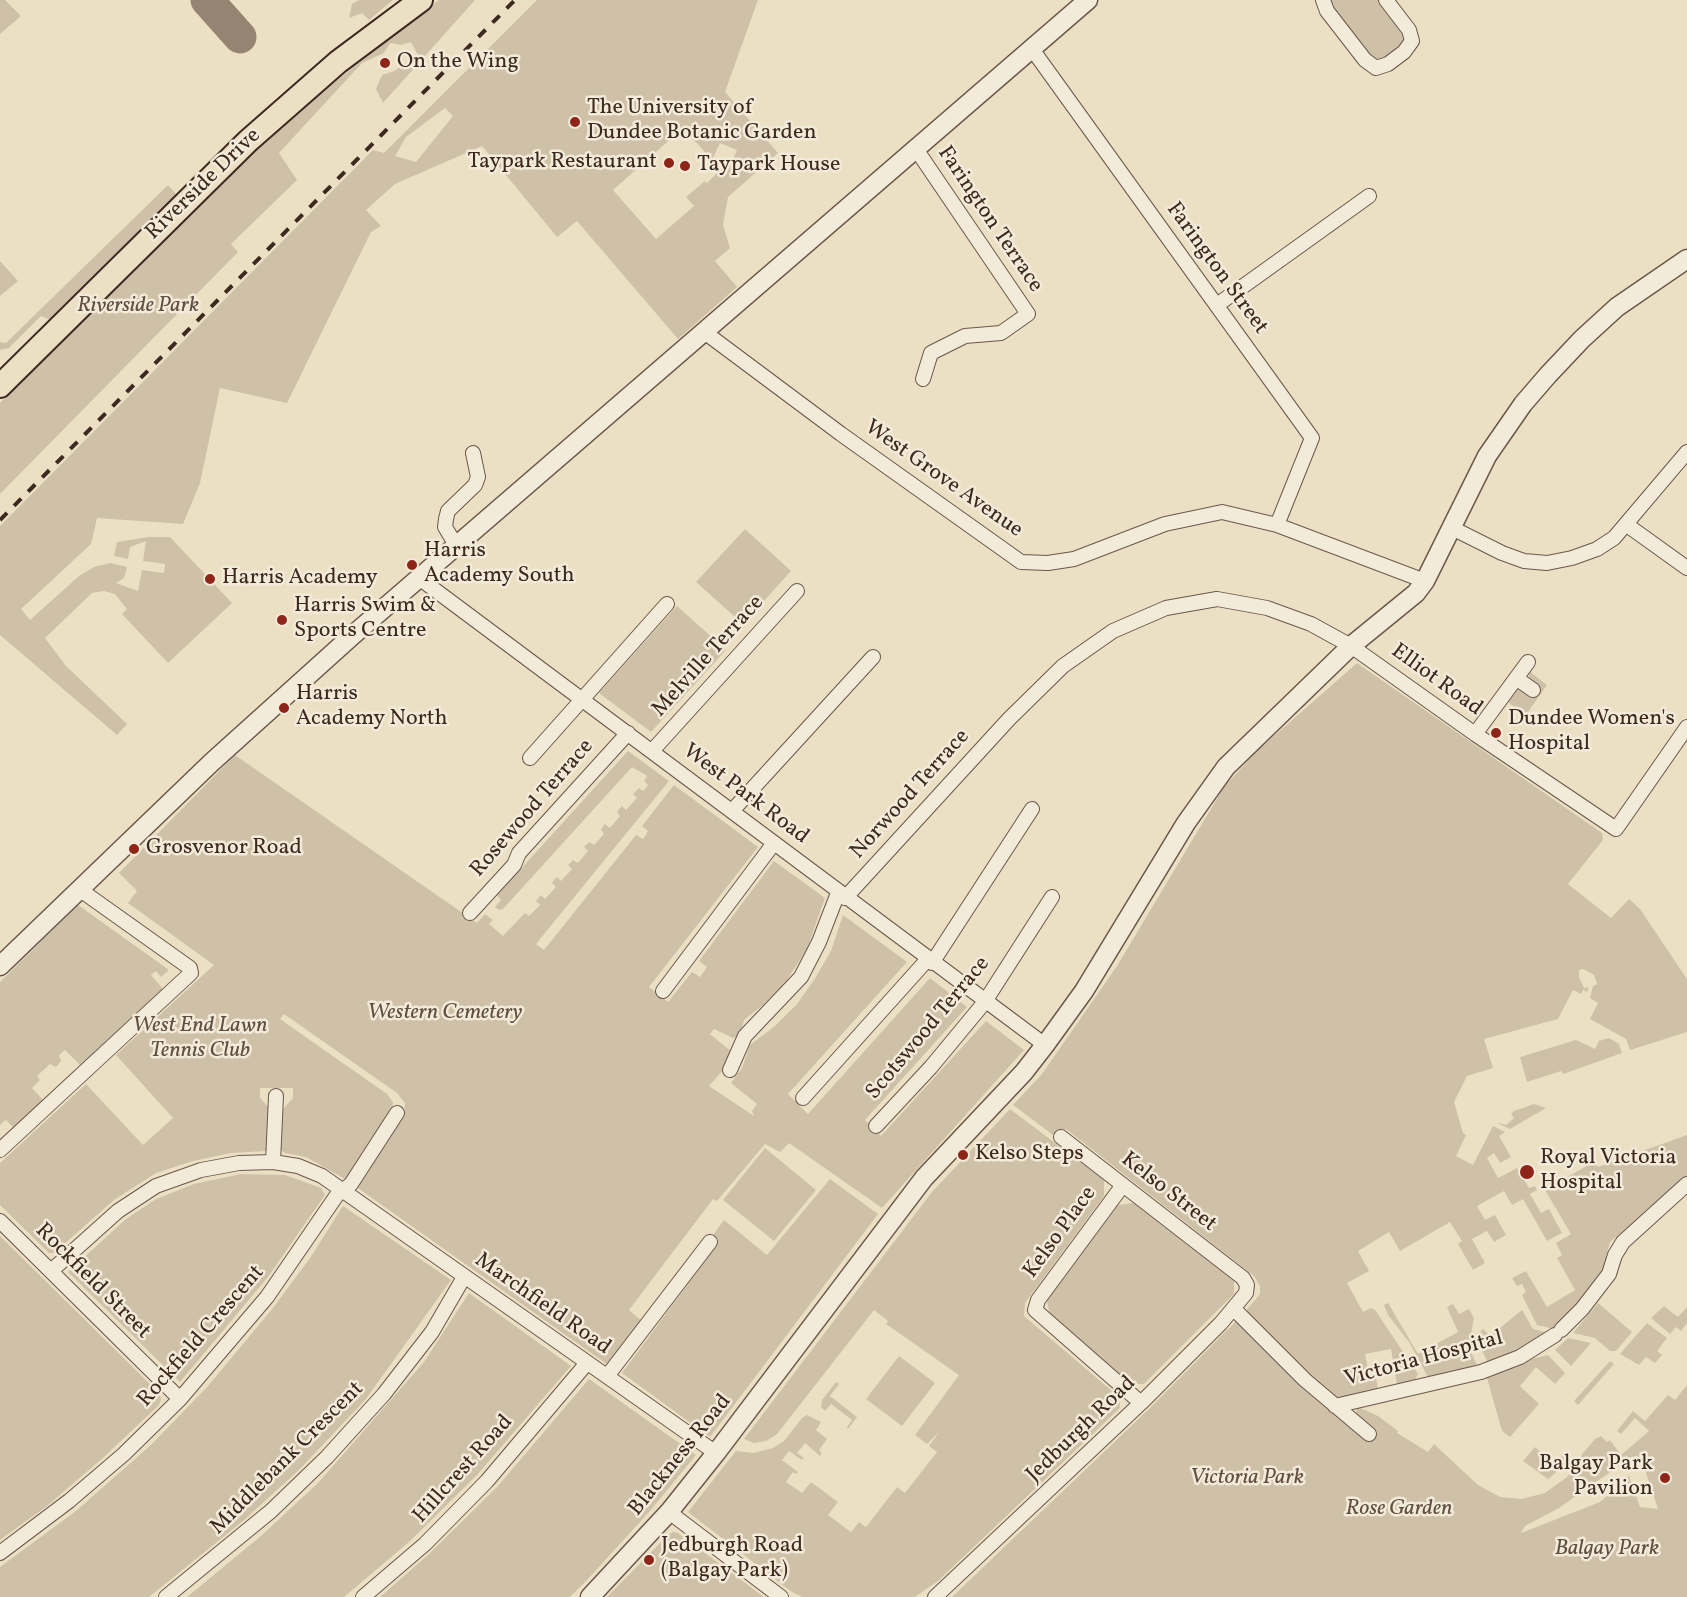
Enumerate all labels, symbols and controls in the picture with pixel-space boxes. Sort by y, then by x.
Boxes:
place label: On the Wing [397,50,519,76]
marker: On the Wing [378,56,392,70]
place label: The University of Dundee Botanic Garden [587,96,817,148]
marker: The University of Dundee Botanic Garden [568,115,582,129]
street label: Riverside Drive [141,124,267,246]
street label: Farington Terrace [930,142,1048,298]
place label: Taypark Restaurant [468,150,657,176]
place label: Taypark House [697,153,840,179]
marker: Taypark Restaurant [662,156,676,170]
marker: Taypark House [678,159,692,173]
street label: Farington Street [1159,198,1273,340]
park label: Riverside Park [77,294,199,320]
street label: West Grove Avenue [859,415,1027,545]
place label: Harris Academy South [424,539,575,590]
marker: Harris Academy South [405,558,419,572]
place label: Harris Academy [222,566,378,592]
marker: Harris Academy [203,572,217,586]
street label: Melville Terrace [647,591,771,723]
place label: Harris Swim & Sports Centre [294,594,436,646]
marker: Harris Swim & Sports Centre [275,613,289,627]
street label: Elliot Road [1385,639,1487,723]
place label: Harris Academy North [296,682,448,734]
marker: Harris Academy North [277,701,291,715]
place label: Dundee Women's Hospital [1508,707,1675,758]
street label: Norwood Terrace [846,725,976,865]
marker: Dundee Women's Hospital [1489,726,1503,740]
street label: Rosewood Terrace [466,735,600,883]
street label: West Park Road [677,739,813,851]
place label: Grosvenor Road [146,836,302,862]
marker: Grosvenor Road [127,842,141,856]
street label: Scotswood Terrace [861,952,997,1106]
park label: Western Cemetery [368,1001,522,1027]
park label: West End Lawn Tennis Club [133,1014,267,1066]
place label: Kelso Steps [975,1142,1084,1168]
place label: Royal Victoria Hospital [1540,1146,1676,1198]
street label: Kelso Street [1115,1147,1221,1239]
marker: Kelso Steps [956,1148,970,1162]
marker: Royal Victoria Hospital [1518,1163,1536,1181]
street label: Kelso Place [1019,1182,1103,1284]
street label: Rockfield Street [29,1219,155,1345]
street label: Marchfield Road [469,1248,615,1362]
street label: Rockfield Crescent [133,1261,271,1413]
street label: Victoria Hospital [1342,1326,1506,1394]
street label: Jedburgh Road [1022,1371,1142,1489]
street label: Middlebank Crescent [206,1377,370,1541]
street label: Blackness Road [624,1390,738,1522]
street label: Hillcrest Road [408,1410,520,1530]
place label: Balgay Park Pavilion [1539,1452,1653,1504]
park label: Victoria Park [1190,1466,1304,1492]
marker: Balgay Park Pavilion [1658,1471,1672,1485]
park label: Rose Garden [1346,1497,1452,1523]
place label: Jedburgh Road (Balgay Park) [661,1534,803,1586]
park label: Balgay Park [1555,1537,1659,1563]
marker: Jedburgh Road (Balgay Park) [642,1553,656,1567]

